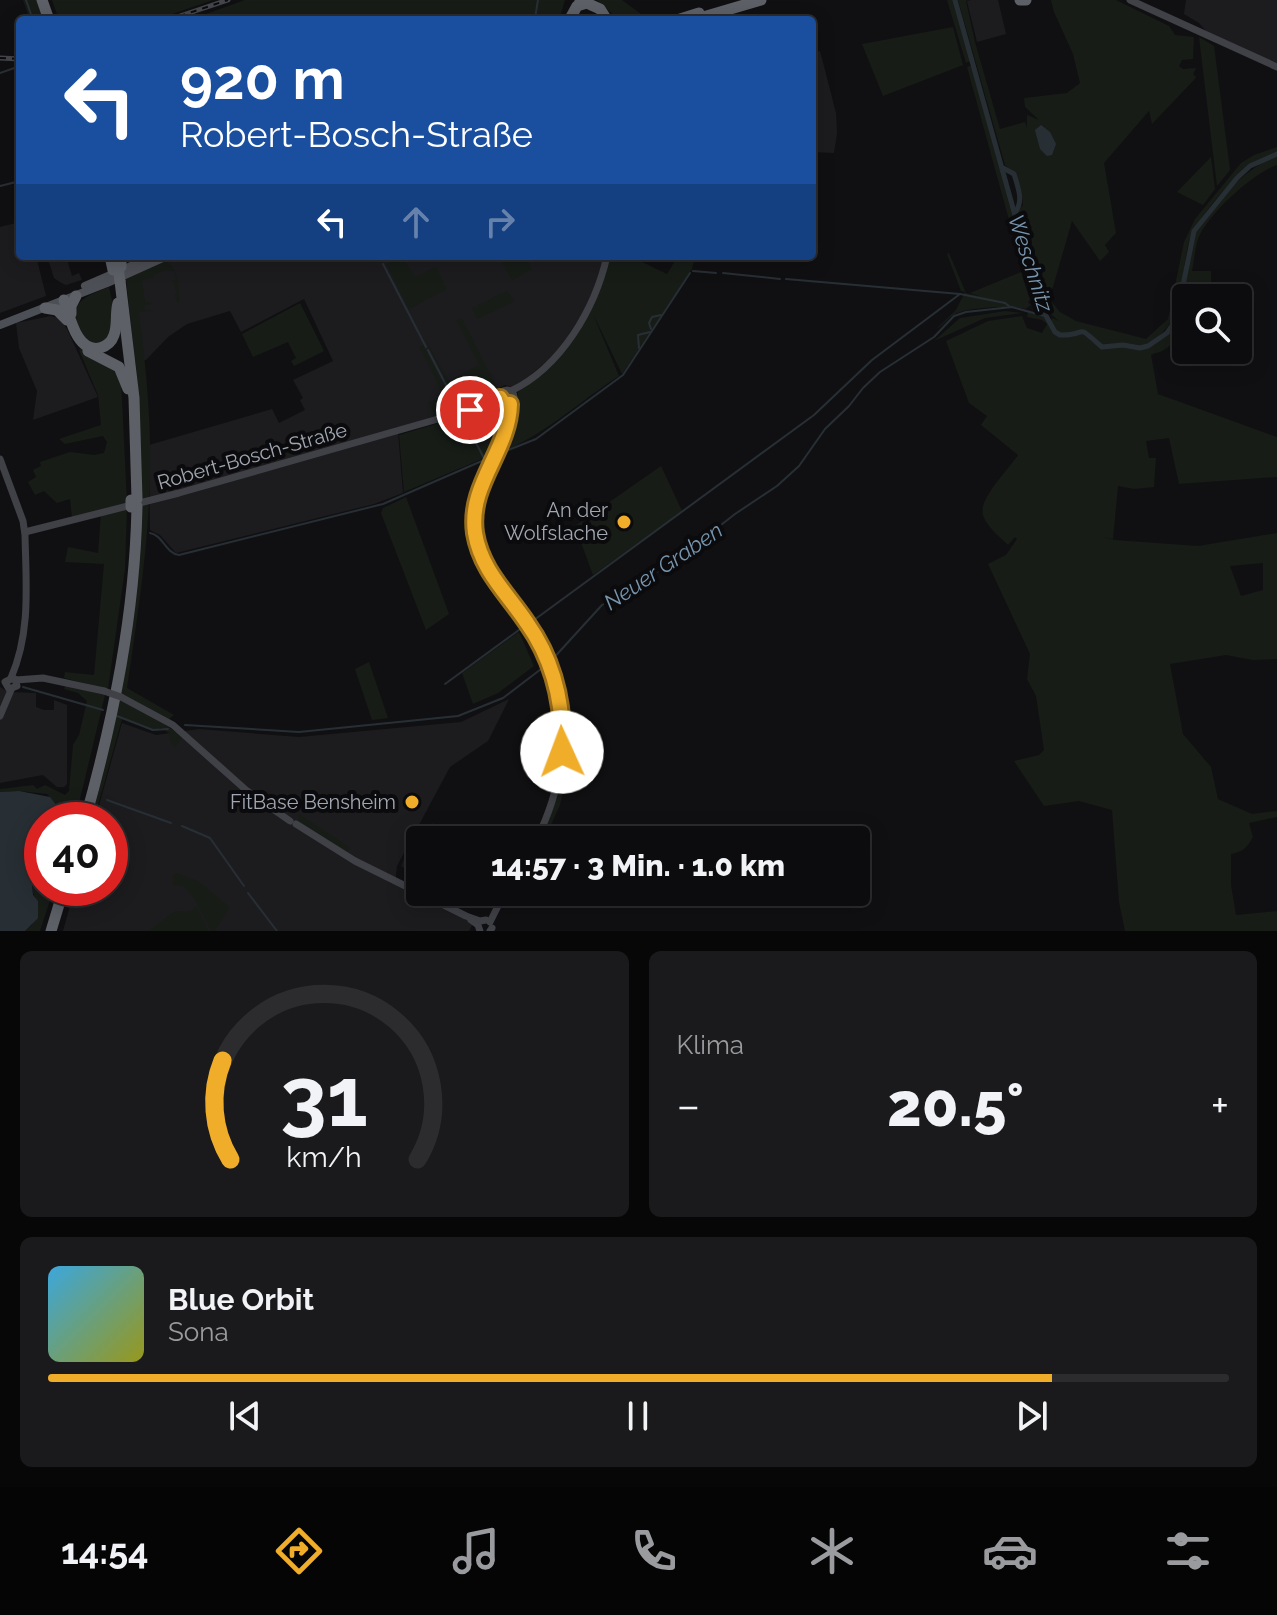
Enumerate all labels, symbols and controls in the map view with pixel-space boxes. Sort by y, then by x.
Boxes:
text: 920 m [180,46,345,112]
icon: left [48,48,152,152]
text: Robert-Bosch-Straße [180,113,533,155]
icon: left [310,200,354,244]
icon: ahead [394,200,438,244]
icon: right [478,200,522,244]
water label: Weschnitz [1003,211,1059,316]
map controls [1172,284,1252,364]
button: search [1172,284,1252,364]
pin [436,376,504,444]
icon: arrive [448,388,492,432]
street label: Robert-Bosch-Straße [154,417,350,495]
place label: An der Wolfslache [504,498,608,545]
marker: An der Wolfslache [615,513,633,531]
water label: Neuer Graben [599,517,727,615]
position arrow [520,710,604,794]
place label: FitBase Bensheim [230,790,396,814]
marker: FitBase Bensheim [403,793,421,811]
speed limit sign: 40 [24,802,128,906]
text: 14:57 · 3 Min. · 1.0 km [491,848,785,883]
text: Klima [677,1030,744,1060]
text: 31 [280,1048,368,1145]
text: 20.5° [887,1070,1024,1140]
text: − [677,1080,700,1131]
text: + [1211,1080,1229,1131]
text: km/h [287,1140,362,1174]
text: Blue Orbit [168,1282,314,1317]
text: Sona [168,1317,229,1347]
icon: previous [223,1394,267,1438]
icon: pause [616,1394,660,1438]
icon: next [1010,1394,1054,1438]
icon: directions [271,1523,327,1579]
icon: music [448,1523,504,1579]
icon: phone [626,1523,682,1579]
icon: climate [804,1523,860,1579]
icon: car [982,1523,1038,1579]
icon: filters [1160,1523,1216,1579]
text: 14:54 [61,1530,149,1572]

